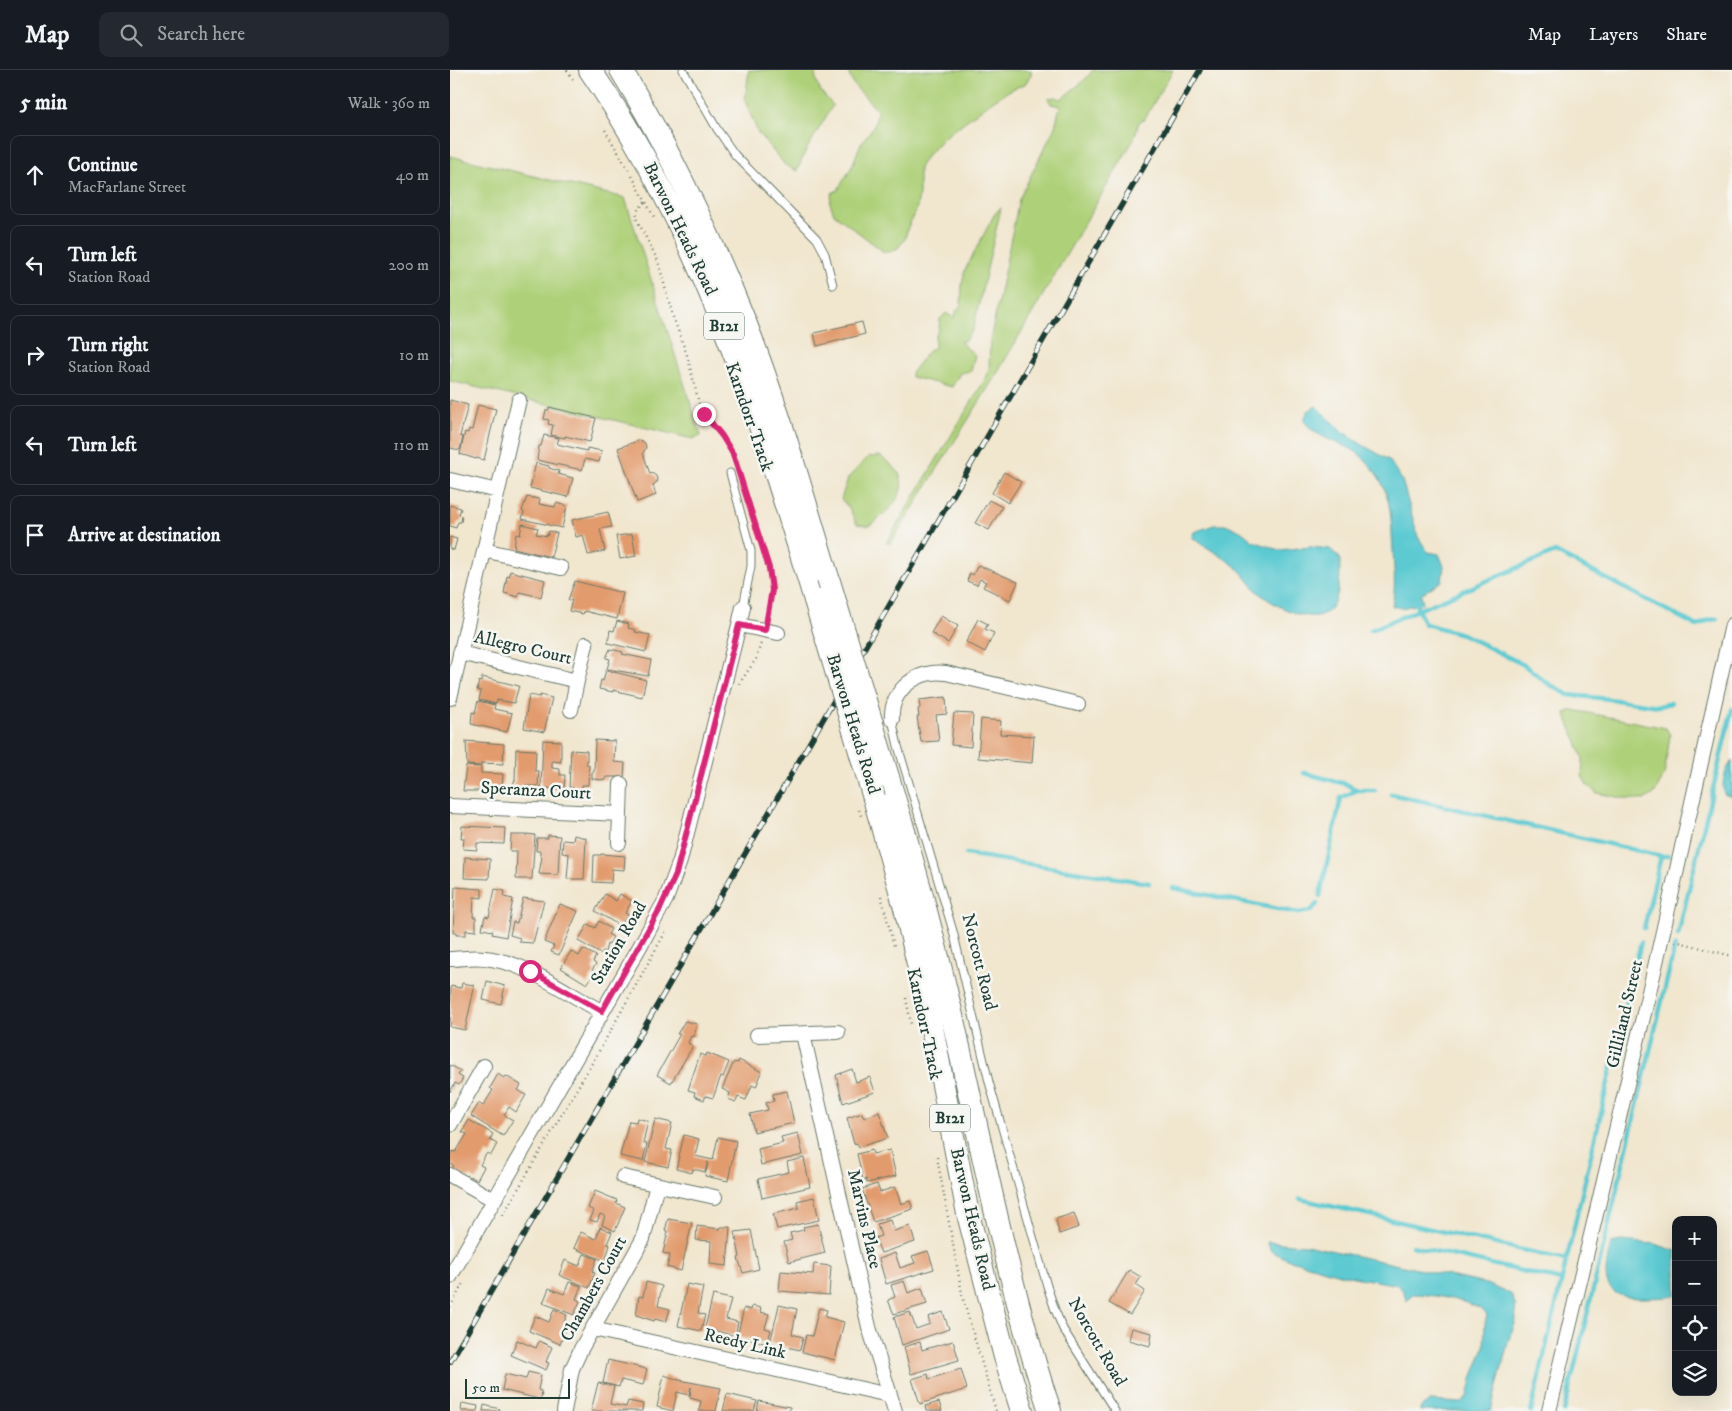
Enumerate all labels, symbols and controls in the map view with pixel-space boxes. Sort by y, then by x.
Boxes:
search box [99,12,449,57]
text: Map [25,20,69,50]
icon: search [117,21,145,49]
text: Search here [157,23,245,46]
text: Map [1528,24,1561,46]
text: Layers [1589,24,1638,46]
text: Share [1666,24,1707,46]
text: 5 min [20,90,67,116]
text: Walk · 360 m [348,93,430,113]
text: Continue [68,154,138,177]
street label: Barwon Heads Road [638,159,722,299]
icon: ahead [21,161,49,189]
text: 40 m [396,165,429,185]
text: MacFarlane Street [68,177,186,197]
text: Turn left [68,244,137,267]
icon: left [21,251,49,279]
text: 200 m [388,255,429,275]
text: Station Road [68,267,150,287]
road number: B121 [704,312,744,340]
text: Turn right [68,334,148,357]
icon: right [21,341,49,369]
text: 10 m [399,345,429,365]
text: Station Road [68,357,150,377]
street label: Karndorr Track [720,359,778,475]
route end [693,403,716,426]
icon: left [21,431,49,459]
text: Turn left [68,434,137,457]
text: 110 m [393,435,429,455]
icon: arrive [21,521,49,549]
text: Arrive at destination [68,524,220,547]
street label: Allegro Court [472,626,574,670]
street label: Barwon Heads Road [821,651,885,797]
street label: Speranza Court [480,777,592,805]
street label: Station Road [586,897,652,989]
street label: Norcott Road [956,911,1002,1013]
street label: Gilliland Street [1602,957,1648,1070]
route start [519,960,542,983]
street label: Karndorr Track [901,966,947,1082]
road number: B121 [930,1104,970,1132]
street label: Barwon Heads Road [945,1146,999,1292]
street label: Marvins Place [842,1167,886,1271]
map controls [1672,1216,1717,1396]
button: + [1672,1216,1717,1261]
street label: Chambers Court [556,1232,632,1345]
button: − [1672,1261,1717,1306]
street label: Norcott Road [1063,1294,1131,1390]
button: locate [1672,1306,1717,1351]
street label: Reedy Link [702,1324,788,1364]
button: layers [1672,1351,1717,1396]
scale bar [465,1376,570,1399]
text: 50 m [472,1379,500,1397]

